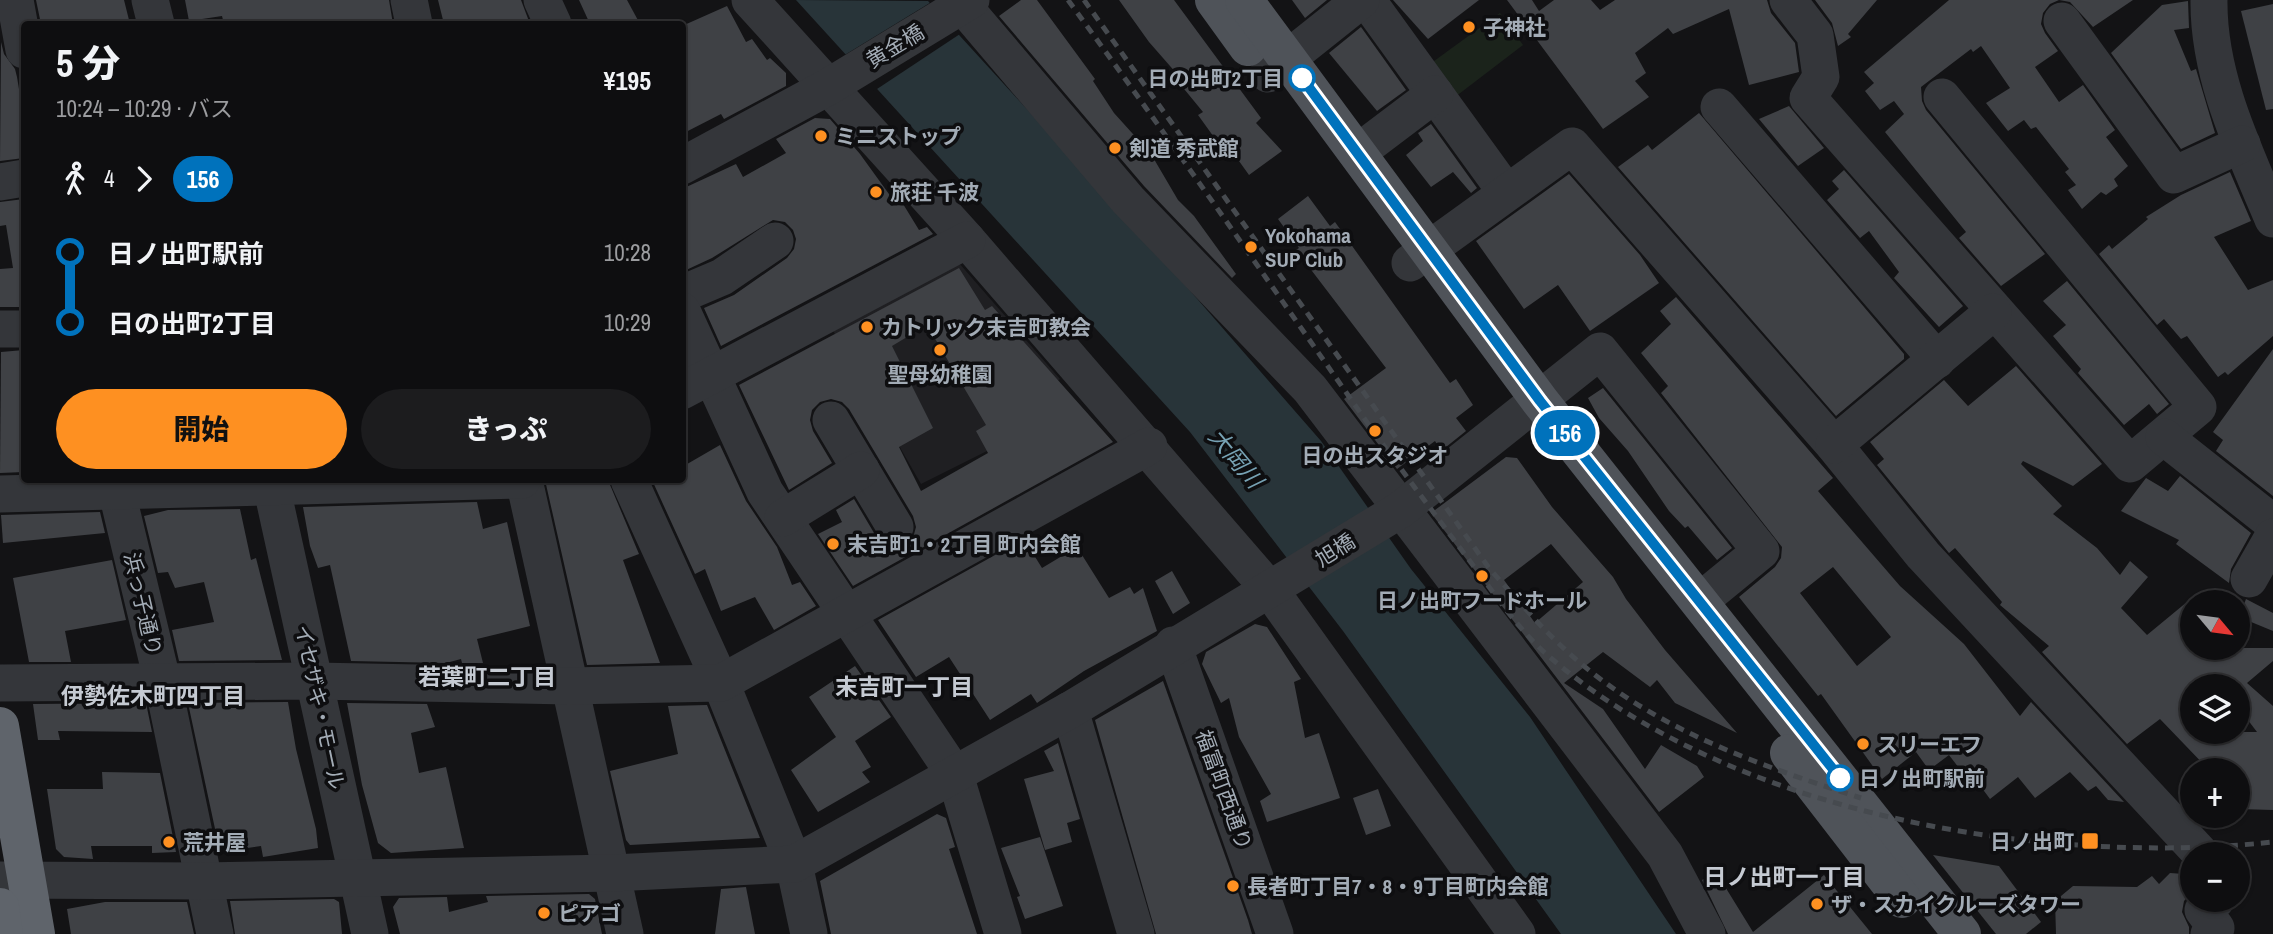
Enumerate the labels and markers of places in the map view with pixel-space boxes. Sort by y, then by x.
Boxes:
place label: 子神社 [1483,13,1546,42]
marker: 子神社 [1461,19,1477,35]
place label: 日の出町2丁目 [1147,64,1283,93]
marker: 日の出町2丁目 [1289,65,1315,91]
place label: ミニストップ [835,122,961,151]
marker: ミニストップ [813,128,829,144]
place label: 剣道 秀武館 [1129,134,1239,163]
marker: 剣道 秀武館 [1107,140,1123,156]
place label: 旅荘 千波 [890,178,979,207]
marker: 旅荘 千波 [868,184,884,200]
place label: Yokohama SUP Club [1265,221,1351,274]
marker: Yokohama SUP Club [1243,239,1259,255]
place label: カトリック末吉町教会 [881,313,1091,342]
marker: カトリック末吉町教会 [859,319,875,335]
marker: 聖母幼稚園 [932,342,948,358]
place label: 聖母幼稚園 [888,360,993,389]
marker: 日の出スタジオ [1367,423,1383,439]
place label: 日の出スタジオ [1302,441,1449,470]
place label: 末吉町1・2丁目 町内会館 [847,530,1081,559]
marker: 末吉町1・2丁目 町内会館 [825,536,841,552]
marker: 日ノ出町フードホール [1474,568,1490,584]
place label: 日ノ出町フードホール [1377,586,1587,615]
place label: スリーエフ [1877,730,1982,759]
marker: スリーエフ [1855,736,1871,752]
place label: 日ノ出町駅前 [1859,764,1985,793]
marker: 日ノ出町駅前 [1827,765,1853,791]
place label: 日ノ出町 [1990,827,2074,856]
place label: 荒井屋 [183,828,246,857]
marker: 日ノ出町 [2080,831,2100,851]
marker: 荒井屋 [161,834,177,850]
place label: 長者町丁目7・8・9丁目町内会館 [1247,872,1549,901]
marker: 長者町丁目7・8・9丁目町内会館 [1225,878,1241,894]
place label: ザ・スカイクルーズタワー [1831,890,2081,919]
marker: ザ・スカイクルーズタワー [1809,896,1825,912]
place label: ピアゴ [558,899,621,928]
marker: ピアゴ [536,905,552,921]

